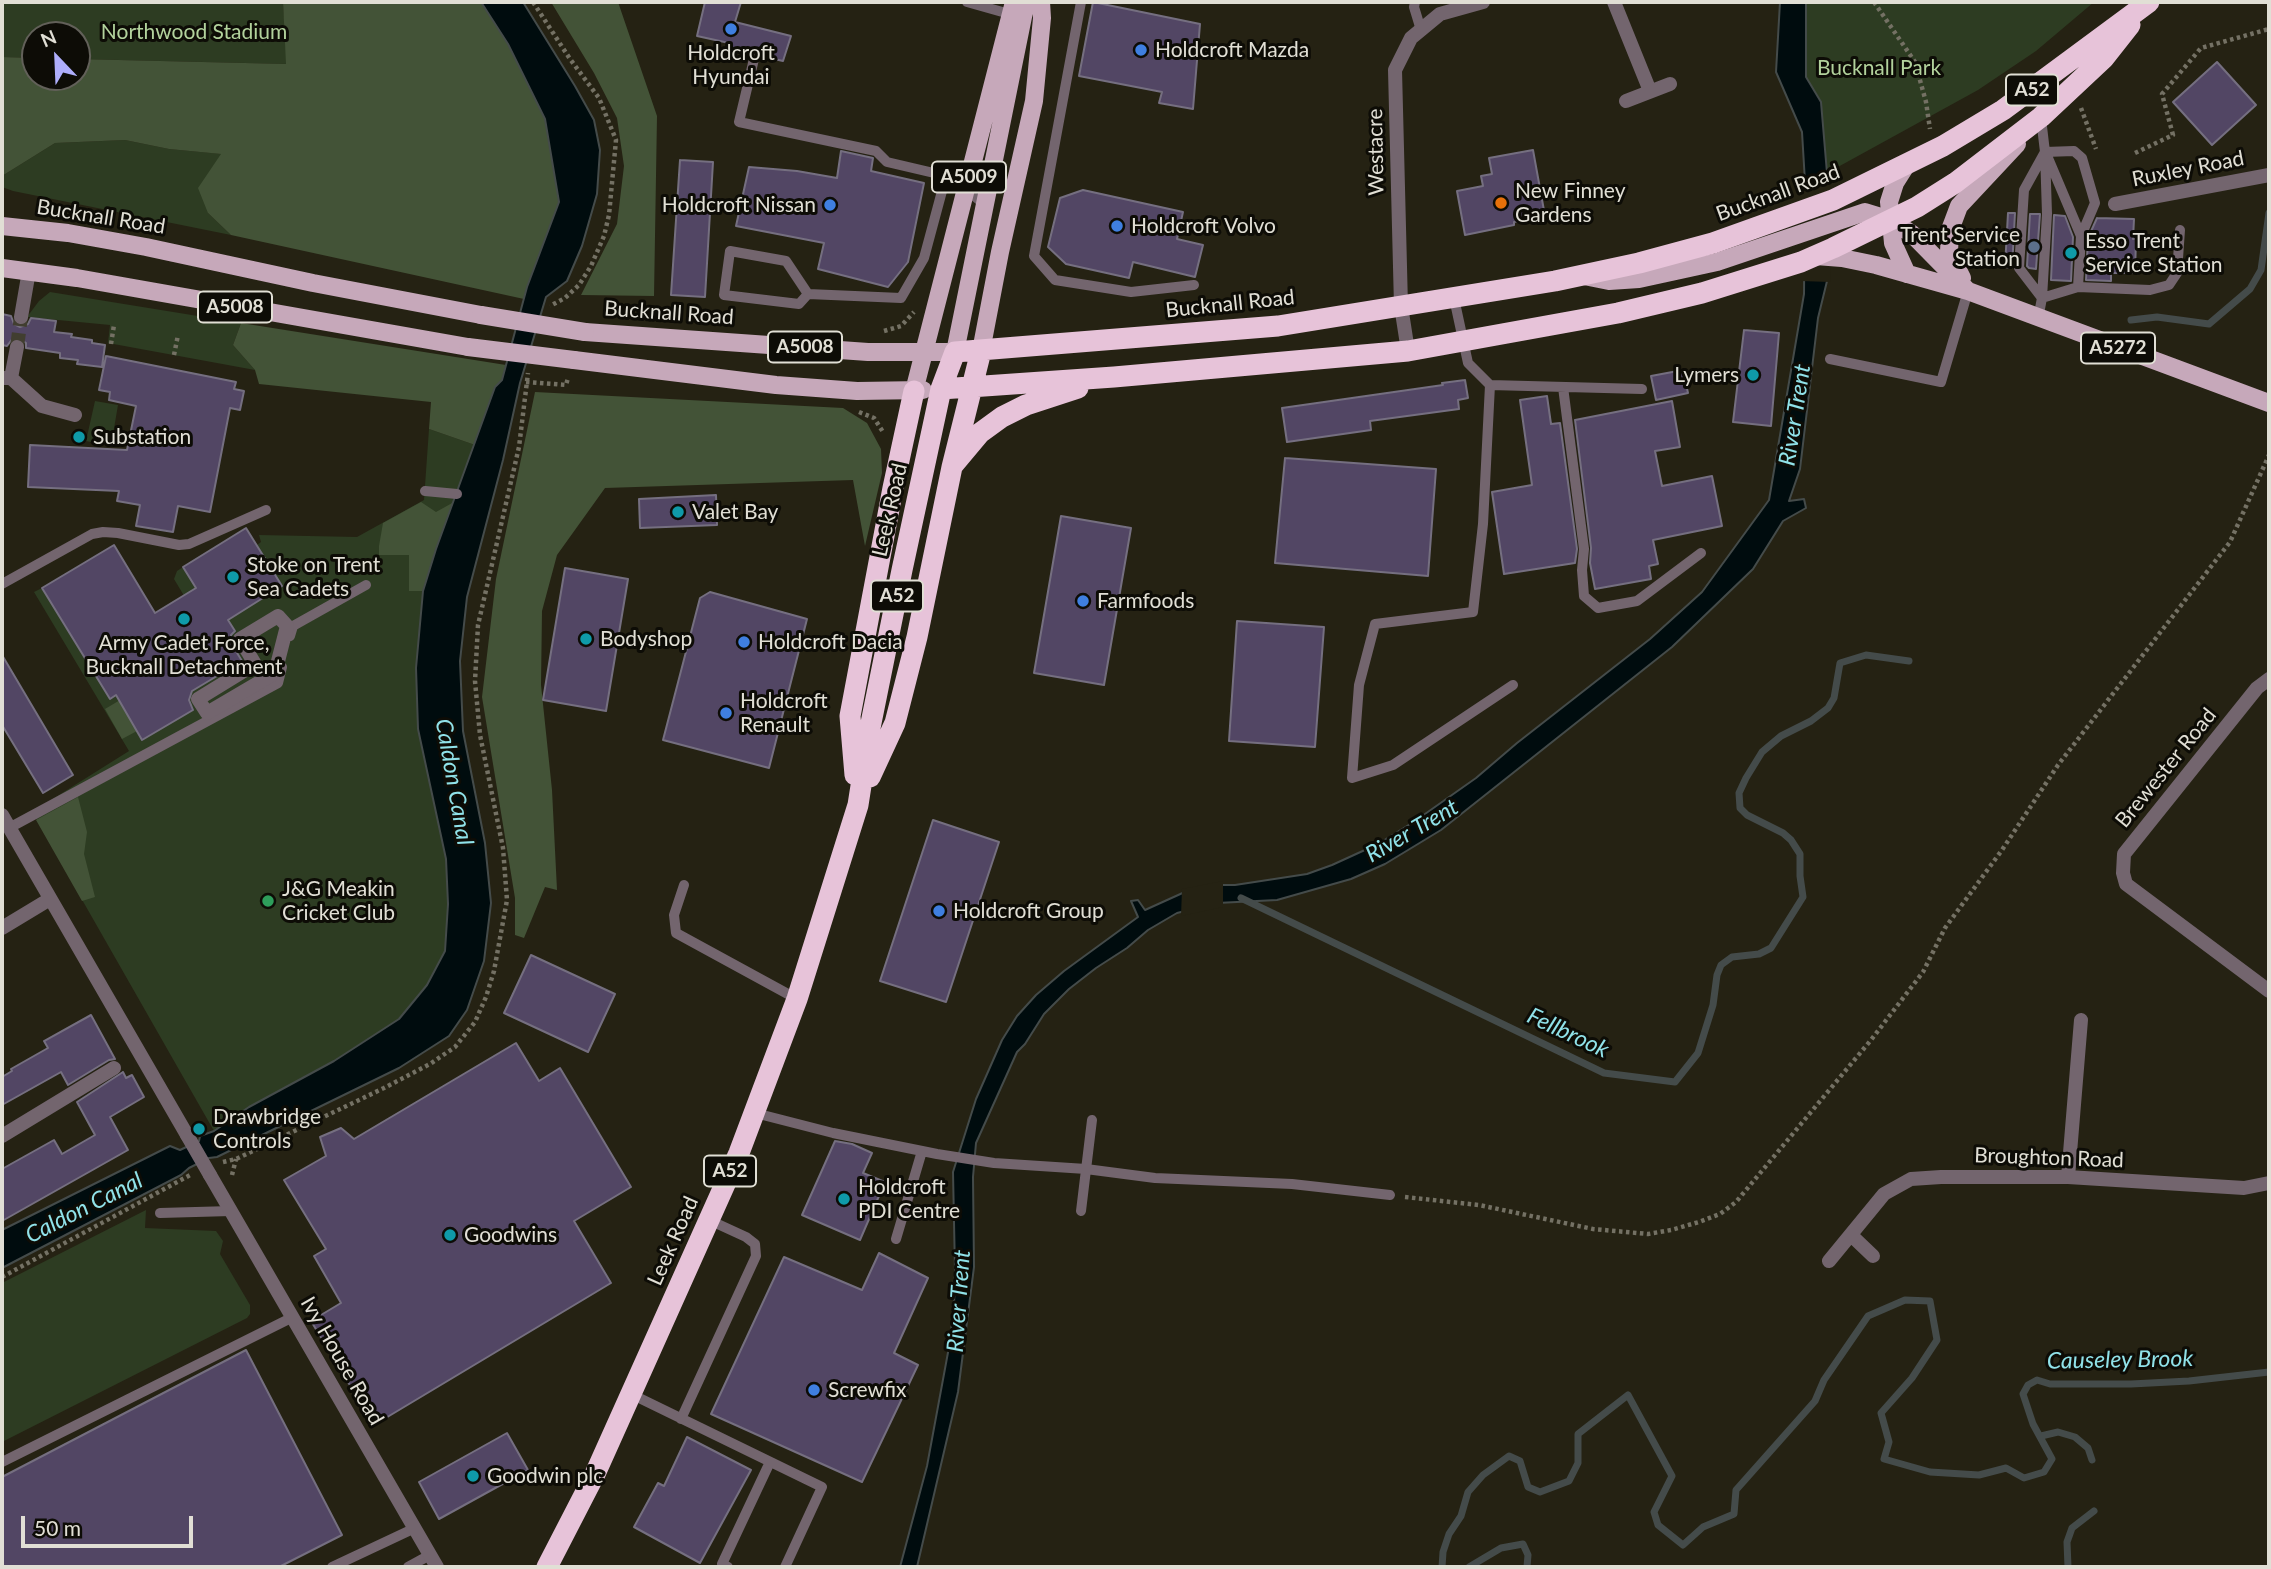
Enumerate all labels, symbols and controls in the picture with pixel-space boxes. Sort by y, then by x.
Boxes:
park label: Northwood Stadium [101,19,287,45]
north arrow [21,21,91,91]
marker: Holdcroft Hyundai [723,21,739,37]
text: N [37,25,60,51]
place label: Holdcroft Mazda [1155,37,1309,63]
place label: Holdcroft Hyundai [687,40,775,90]
marker: Holdcroft Mazda [1133,42,1149,58]
park label: Bucknall Park [1817,55,1941,81]
road number: A52 [2006,74,2058,106]
street label: Westacre [1363,108,1389,196]
street label: Ruxley Road [2130,146,2246,192]
street label: Bucknall Road [1713,159,1843,227]
road number: A5009 [932,162,1006,192]
place label: New Finney Gardens [1515,178,1626,228]
place label: Holdcroft Nissan [662,192,816,218]
street label: Bucknall Road [35,194,167,240]
marker: New Finney Gardens [1493,195,1509,211]
marker: Holdcroft Nissan [822,197,838,213]
place label: Holdcroft Volvo [1131,213,1276,239]
marker: Holdcroft Volvo [1109,218,1125,234]
place label: Trent Service Station [1900,222,2020,272]
place label: Esso Trent Service Station [2085,228,2223,278]
marker: Trent Service Station [2026,239,2042,255]
marker: Esso Trent Service Station [2063,245,2079,261]
street label: Bucknall Road [1164,285,1296,323]
road number: A5008 [198,292,272,322]
street label: Bucknall Road [603,296,735,330]
road number: A5008 [768,332,842,362]
road number: A5272 [2081,332,2155,364]
place label: Lymers [1674,362,1739,388]
water label: River Trent [1773,362,1817,468]
marker: Lymers [1745,367,1761,383]
place label: Substation [93,424,191,450]
marker: Substation [71,429,87,445]
street label: Leek Road [867,461,913,559]
place label: Valet Bay [692,499,778,525]
marker: Valet Bay [670,504,686,520]
place label: Stoke on Trent Sea Cadets [247,552,380,602]
marker: Stoke on Trent Sea Cadets [225,569,241,585]
road number: A52 [871,580,923,611]
place label: Farmfoods [1097,588,1194,614]
marker: Farmfoods [1075,593,1091,609]
marker: Army Cadet Force, Bucknall Detachment [176,611,192,627]
place label: Bodyshop [600,626,692,652]
place label: Holdcroft Dacia [758,629,903,655]
place label: Army Cadet Force, Bucknall Detachment [85,630,283,680]
marker: Bodyshop [578,631,594,647]
marker: Holdcroft Dacia [736,634,752,650]
place label: Holdcroft Renault [740,688,828,738]
street label: Brewester Road [2110,703,2222,833]
marker: Holdcroft Renault [718,705,734,721]
water label: Caldon Canal [429,717,479,847]
water label: River Trent [1361,793,1463,869]
place label: J&G Meakin Cricket Club [282,876,395,926]
marker: J&G Meakin Cricket Club [260,893,276,909]
place label: Holdcroft Group [953,898,1104,924]
marker: Holdcroft Group [931,903,947,919]
water label: Fellbrook [1523,1002,1613,1064]
place label: Drawbridge Controls [213,1104,321,1154]
marker: Drawbridge Controls [191,1121,207,1137]
street label: Broughton Road [1974,1143,2124,1173]
road number: A52 [704,1156,756,1186]
water label: Caldon Canal [21,1167,147,1249]
place label: Holdcroft PDI Centre [858,1174,960,1224]
marker: Holdcroft PDI Centre [836,1191,852,1207]
street label: Leek Road [642,1193,704,1289]
place label: Goodwins [464,1222,557,1248]
marker: Goodwins [442,1227,458,1243]
water label: River Trent [942,1249,976,1353]
street label: Ivy House Road [295,1292,389,1430]
water label: Causeley Brook [2047,1345,2193,1375]
place label: Screwfix [828,1377,907,1403]
marker: Screwfix [806,1382,822,1398]
place label: Goodwin plc [487,1463,603,1489]
marker: Goodwin plc [465,1468,481,1484]
scale bar [24,1502,196,1546]
text: 50 m [34,1515,81,1540]

